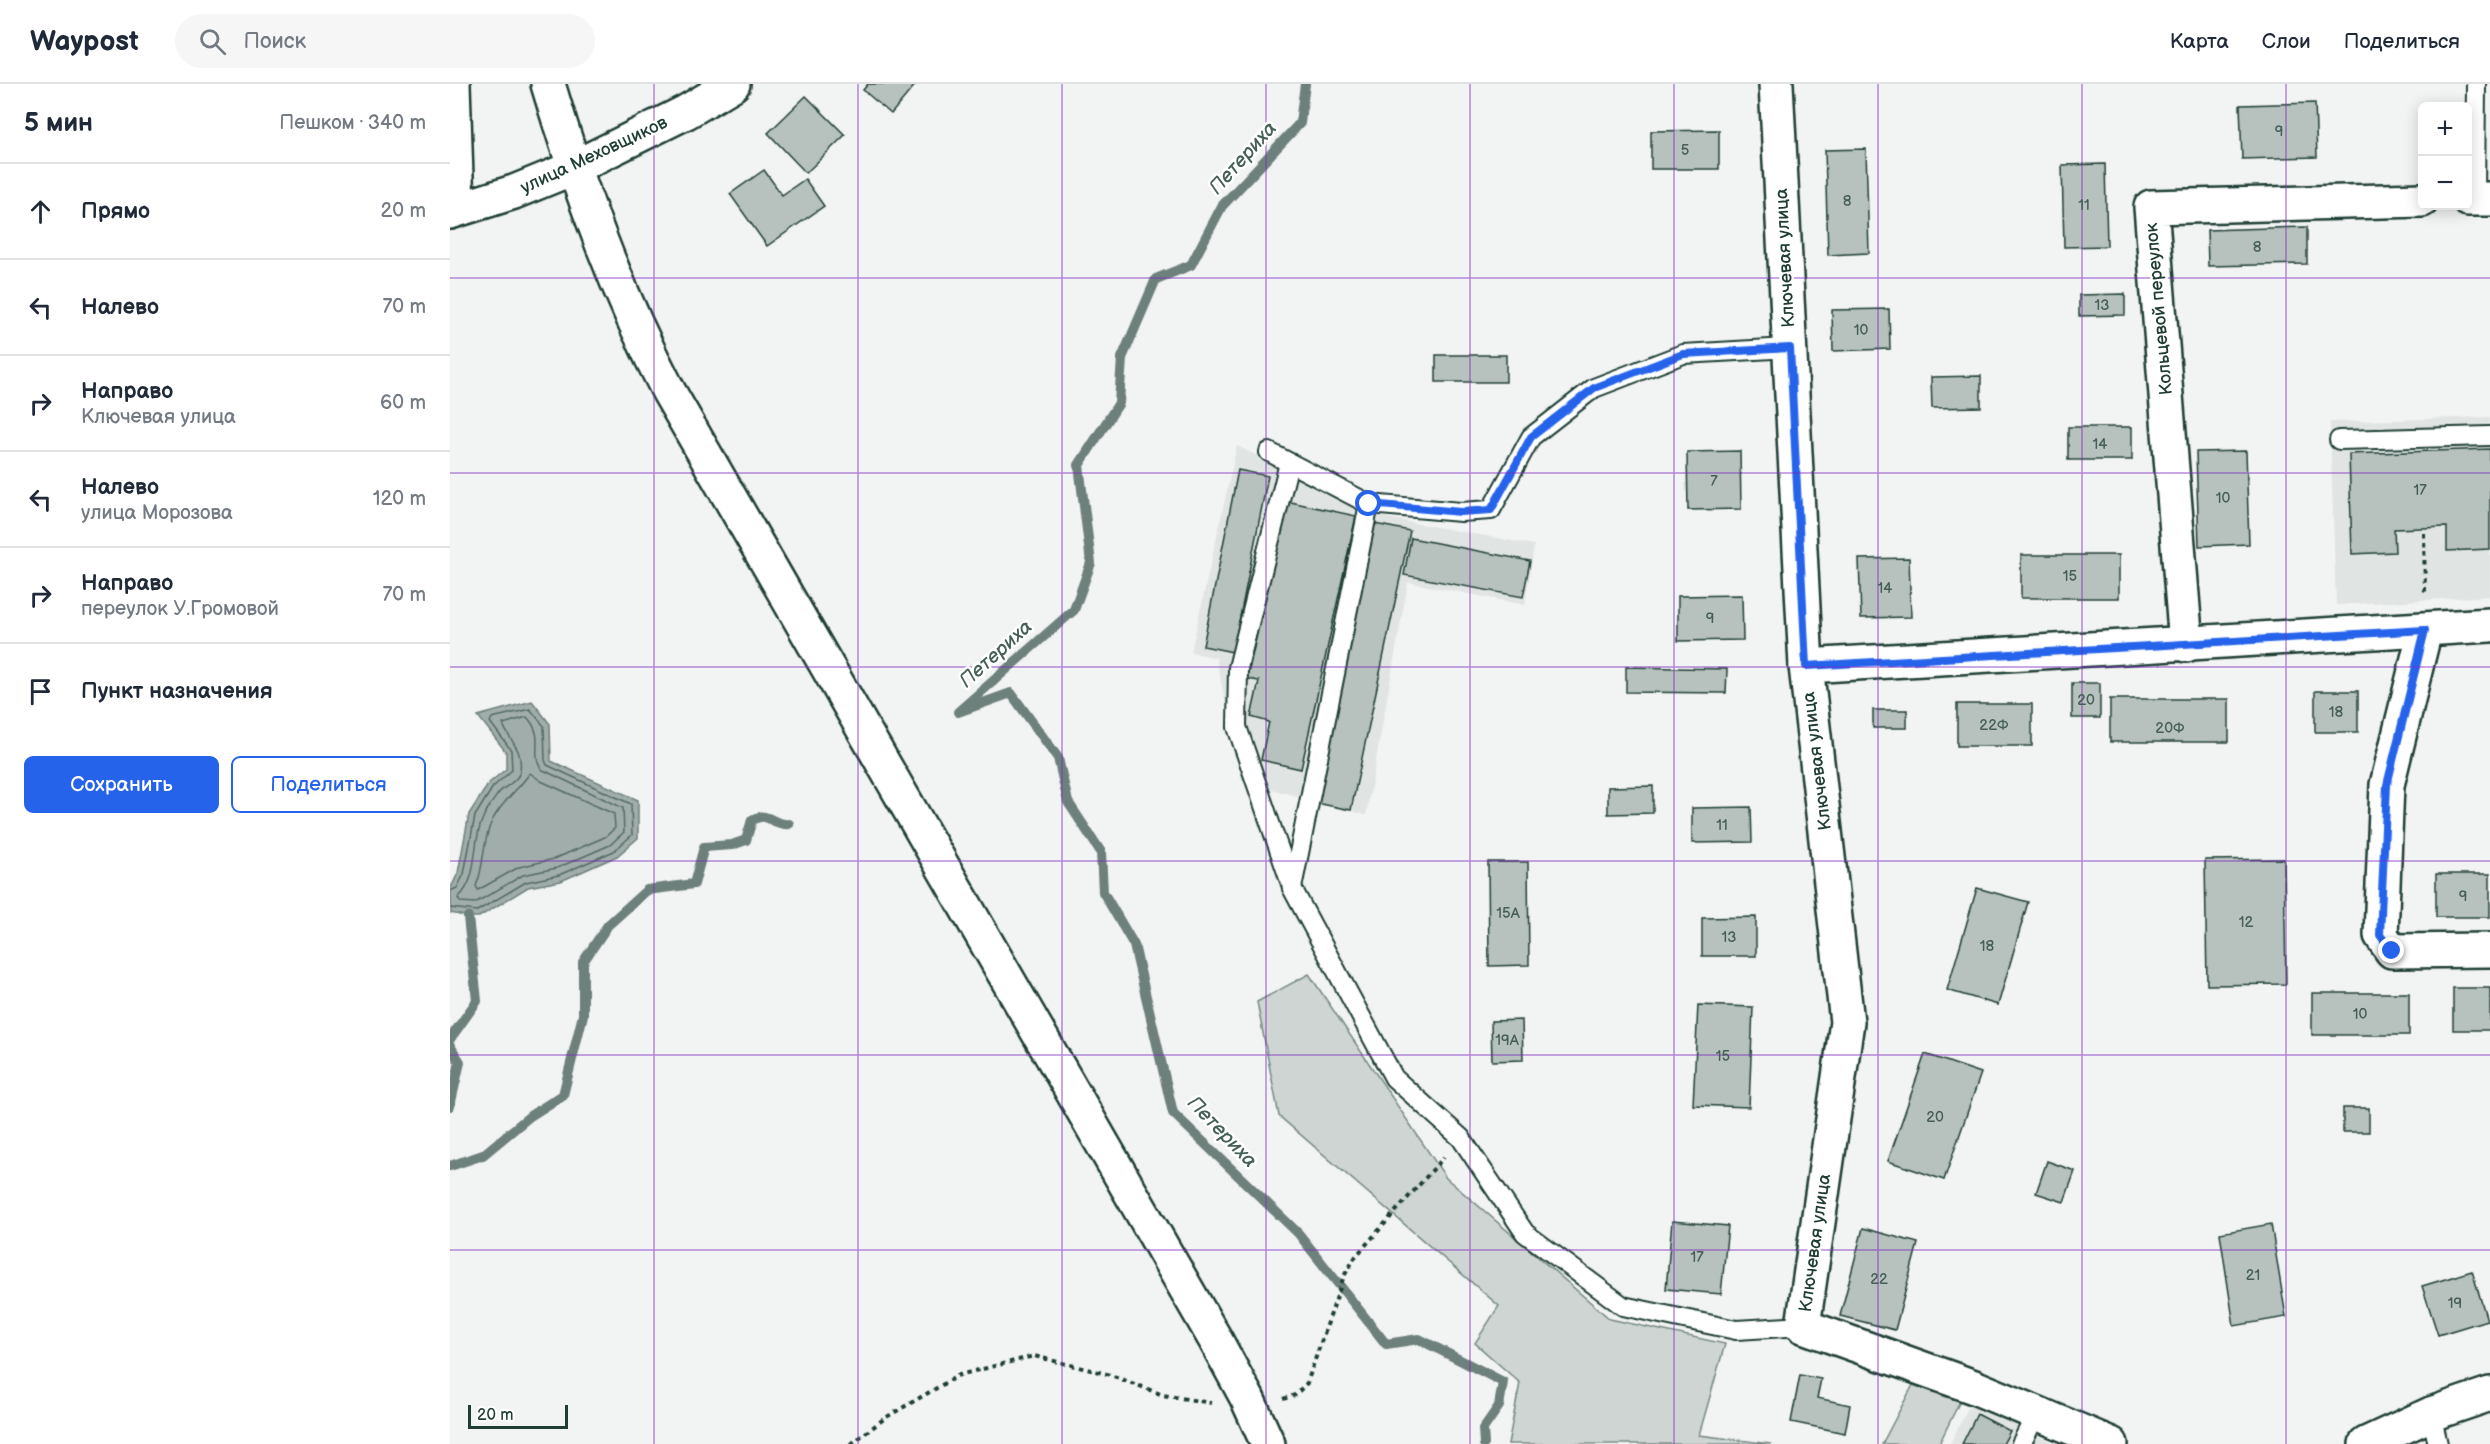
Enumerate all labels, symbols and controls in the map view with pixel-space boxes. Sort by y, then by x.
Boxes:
search box [175,14,595,68]
text: Waypost [30,25,139,58]
icon: search [196,25,229,58]
text: Поиск [244,28,306,55]
text: Карта [2170,29,2229,54]
text: Слои [2262,29,2311,54]
text: Поделиться [2344,29,2460,54]
map controls [2418,102,2472,210]
button: + [2418,102,2472,156]
text: 5 мин [24,108,93,139]
text: Пешком · 340 m [279,111,426,135]
street label: улица Меховщиков [517,112,671,198]
water label: Петериха [1204,117,1282,199]
house number: 9 [2275,122,2283,141]
house number: 5 [1681,141,1689,160]
button: − [2418,156,2472,210]
street label: Ключевая улица [1771,188,1799,328]
house number: 8 [1843,192,1852,211]
icon: ahead [24,195,57,228]
house number: 11 [2078,196,2090,215]
text: Прямо [81,198,150,225]
text: 20 m [381,199,426,223]
street label: Кольцевой переулок [2141,222,2177,396]
house number: 8 [2253,238,2262,257]
icon: left [24,291,57,324]
text: Налево [81,294,159,321]
text: 70 m [382,295,426,319]
house number: 13 [2094,296,2110,315]
house number: 10 [1854,321,1868,340]
text: Направо [81,378,173,405]
icon: right [24,387,57,420]
text: 60 m [380,391,426,415]
text: Ключевая улица [81,405,236,429]
house number: 14 [2093,435,2107,454]
house number: 7 [1710,472,1718,491]
text: Налево [81,474,159,501]
house number: 17 [2413,481,2427,500]
icon: left [24,483,57,516]
text: 120 m [373,487,426,511]
house number: 10 [2216,489,2230,508]
route start [1355,490,1381,516]
text: улица Морозова [81,501,233,525]
house number: 15 [2063,567,2077,586]
text: Направо [81,570,173,597]
icon: right [24,579,57,612]
house number: 14 [1878,579,1892,598]
text: 70 m [382,583,426,607]
text: переулок У.Громовой [81,597,279,621]
house number: 9 [1706,609,1714,628]
water label: Петериха [955,615,1037,693]
icon: arrive [24,675,57,708]
text: Пункт назначения [81,678,273,705]
street label: Ключевая улица [1798,690,1836,831]
house number: 20 [2077,691,2095,710]
house number: 18 [2329,703,2344,722]
house number: 22Ф [1979,716,2009,735]
house number: 20Ф [2155,719,2185,738]
button: Сохранить [24,756,219,813]
button: Поделиться [231,756,426,813]
house number: 11 [1716,816,1728,835]
house number: 9 [2459,887,2467,906]
house number: 15А [1496,904,1521,923]
house number: 12 [2239,913,2253,932]
house number: 13 [1721,928,1737,947]
house number: 18 [1980,937,1995,956]
route end [2378,937,2404,963]
house number: 10 [2353,1005,2367,1024]
house number: 19А [1495,1031,1520,1050]
house number: 15 [1716,1047,1730,1066]
water label: Петериха [1182,1091,1262,1173]
house number: 20 [1926,1108,1944,1127]
street label: Ключевая улица [1795,1172,1835,1313]
house number: 17 [1690,1248,1704,1267]
house number: 21 [2246,1266,2260,1285]
house number: 22 [1870,1270,1888,1289]
house number: 19 [2448,1294,2462,1313]
scale bar [468,1402,568,1430]
text: 20 m [477,1406,513,1425]

